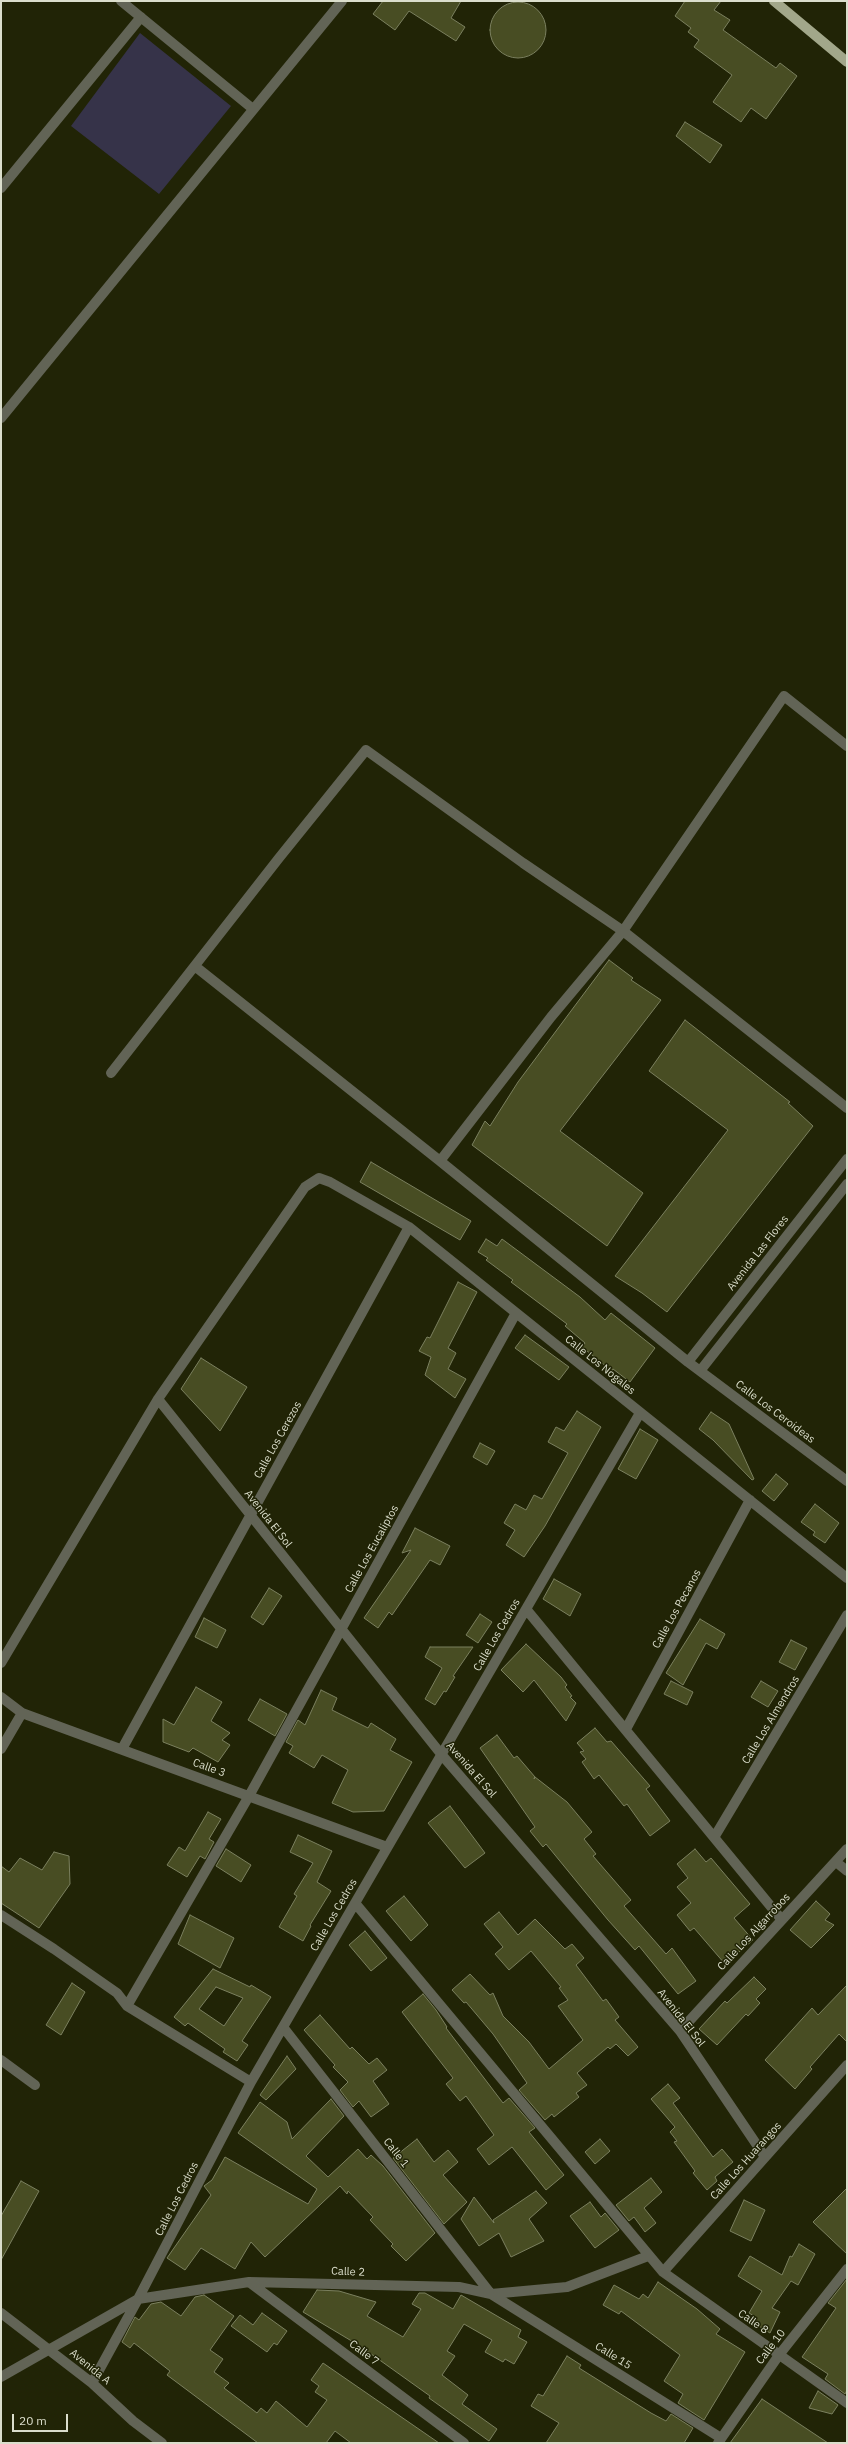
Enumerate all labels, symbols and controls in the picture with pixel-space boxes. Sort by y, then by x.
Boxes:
street label: Avenida Las Flores [724,1213,792,1293]
street label: Calle Los Nogales [562,1333,638,1397]
street label: Calle Los Ceroideas [733,1378,817,1446]
street label: Calle Los Cerezos [251,1399,305,1481]
street label: Avenida El Sol [241,1488,295,1550]
street label: Calle Los Eucaliptos [342,1503,402,1595]
street label: Calle Los Pecanos [650,1567,704,1651]
street label: Calle Los Cedros [471,1596,523,1674]
street label: Calle Los Almendros [739,1673,803,1767]
street label: Avenida El Sol [443,1739,499,1801]
street label: Calle 3 [191,1756,227,1780]
street label: Calle Los Cedros [308,1876,360,1954]
street label: Calle Los Algarrobos [715,1891,793,1973]
street label: Avenida El Sol [654,1987,708,2049]
street label: Calle Los Huarangos [708,2119,784,2203]
street label: Calle 1 [380,2136,412,2170]
street label: Calle Los Cedros [153,2160,201,2238]
street label: Calle 2 [331,2265,365,2279]
street label: Calle 8 [735,2307,771,2337]
street label: Calle 10 [754,2327,788,2367]
street label: Calle 7 [347,2338,381,2368]
street label: Calle 15 [592,2340,634,2372]
street label: Avenida A [67,2346,113,2388]
scale bar [14,2406,70,2432]
text: 20 m [19,2413,47,2428]

